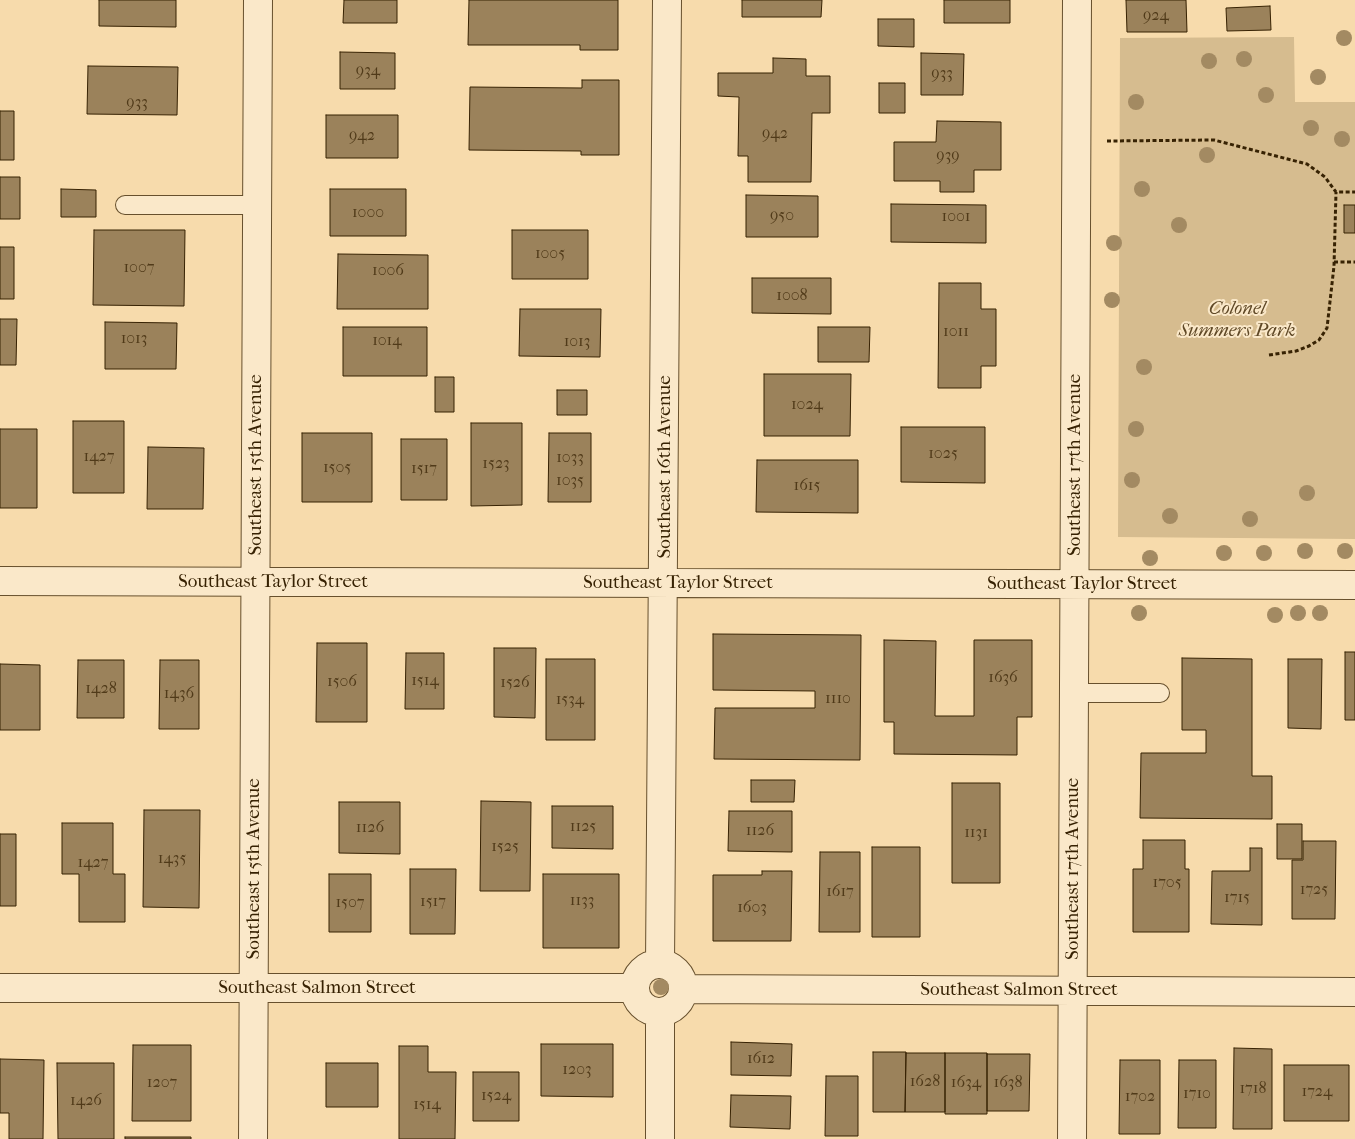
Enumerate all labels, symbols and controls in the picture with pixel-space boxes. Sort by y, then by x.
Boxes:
house number: 924 [1143,6,1169,26]
house number: 934 [356,61,380,81]
house number: 933 [931,64,953,84]
house number: 933 [126,93,148,113]
house number: 942 [762,124,788,144]
house number: 942 [349,126,375,146]
house number: 939 [936,146,960,166]
house number: 1000 [352,203,384,223]
house number: 950 [770,206,794,226]
house number: 1001 [942,207,970,227]
house number: 1005 [535,244,565,264]
house number: 1007 [124,258,154,278]
house number: 1006 [372,261,404,281]
house number: 1008 [776,286,808,306]
park label: Colonel Summers Park [1179,298,1295,342]
house number: 1011 [943,322,969,342]
house number: 1013 [121,329,147,349]
house number: 1014 [372,331,402,351]
house number: 1013 [564,332,590,352]
street label: Southeast 15th Avenue [245,374,267,556]
street label: Southeast 17th Avenue [1064,374,1086,556]
street label: Southeast 16th Avenue [654,375,676,559]
house number: 1024 [791,395,823,415]
house number: 1025 [928,444,958,464]
house number: 1427 [83,447,115,467]
house number: 1033 [556,448,584,468]
house number: 1523 [482,454,510,474]
house number: 1505 [323,458,351,478]
house number: 1517 [411,459,437,479]
house number: 1035 [556,471,584,491]
house number: 1615 [794,476,820,496]
street label: Southeast Taylor Street [178,571,368,593]
street label: Southeast Taylor Street [583,572,773,594]
street label: Southeast Taylor Street [987,573,1177,595]
house number: 1636 [988,668,1018,688]
house number: 1514 [411,671,439,691]
house number: 1506 [327,672,357,692]
house number: 1526 [500,673,530,693]
house number: 1428 [85,679,117,699]
house number: 1436 [164,684,194,704]
house number: 1110 [825,689,851,709]
house number: 1534 [556,690,584,710]
street label: Southeast 15th Avenue [243,778,265,960]
street label: Southeast 17th Avenue [1062,778,1084,960]
house number: 1125 [570,817,596,837]
house number: 1126 [356,818,384,838]
house number: 1126 [746,821,774,841]
house number: 1131 [964,823,988,843]
house number: 1525 [491,837,519,857]
house number: 1435 [158,849,186,869]
house number: 1427 [77,853,109,873]
house number: 1705 [1152,873,1182,893]
house number: 1725 [1300,880,1328,900]
house number: 1617 [826,882,854,902]
house number: 1715 [1224,888,1250,908]
house number: 1133 [570,891,594,911]
house number: 1517 [420,892,446,912]
house number: 1507 [335,893,365,913]
house number: 1603 [737,898,767,918]
street label: Southeast Salmon Street [218,977,416,999]
street label: Southeast Salmon Street [920,979,1118,1001]
house number: 1612 [747,1049,775,1069]
house number: 1203 [562,1060,592,1080]
house number: 1628 [910,1072,940,1092]
house number: 1207 [147,1073,177,1093]
house number: 1634 [951,1073,981,1093]
house number: 1638 [994,1073,1022,1093]
house number: 1718 [1239,1079,1267,1099]
house number: 1724 [1301,1082,1333,1102]
house number: 1710 [1183,1084,1211,1104]
house number: 1524 [481,1086,511,1106]
house number: 1702 [1125,1087,1155,1107]
house number: 1426 [70,1091,102,1111]
house number: 1514 [413,1095,441,1115]

